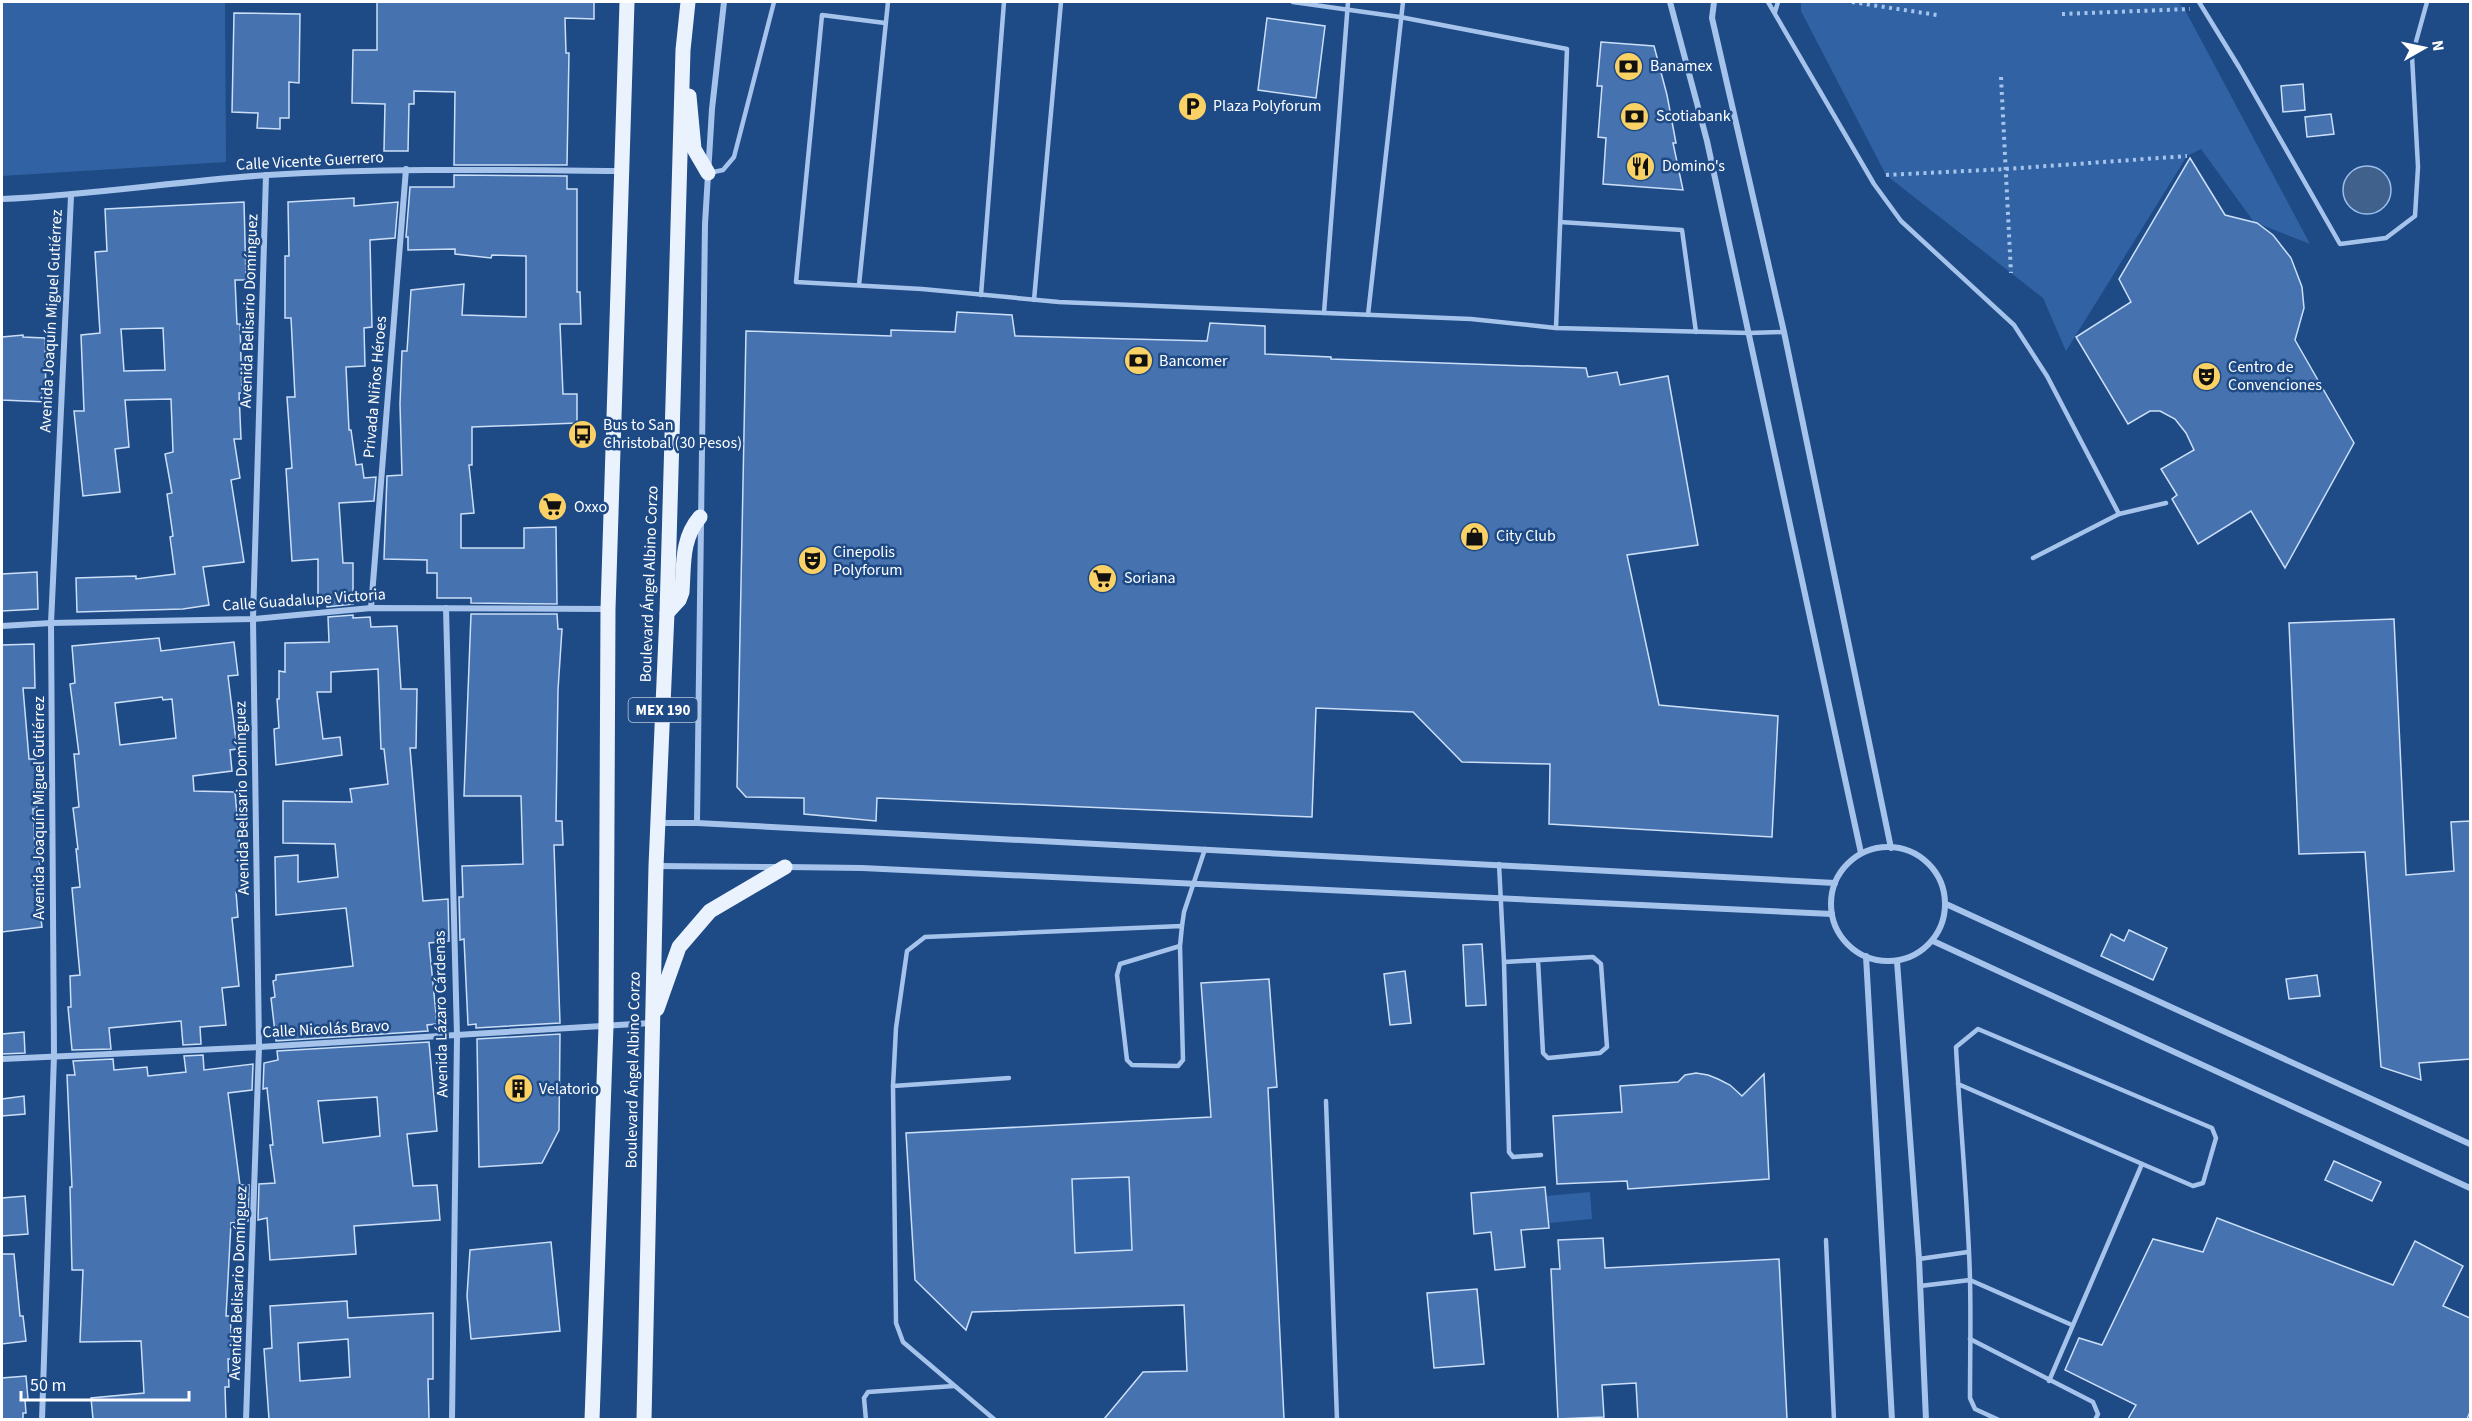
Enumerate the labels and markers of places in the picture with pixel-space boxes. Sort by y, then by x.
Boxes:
bank icon: Banamex [1613,50,1645,82]
place label: Banamex [1650,55,1713,77]
parking icon: Plaza Polyforum [1176,90,1208,122]
place label: Plaza Polyforum [1213,95,1322,117]
bank icon: Scotiabank [1619,100,1651,132]
place label: Scotiabank [1656,105,1731,127]
restaurant icon: Domino's [1625,150,1657,182]
place label: Domino's [1662,155,1725,177]
bank icon: Bancomer [1122,345,1154,377]
place label: Bancomer [1159,350,1228,372]
place label: Centro de Convenciones [2228,356,2322,396]
theatre icon: Centro de Convenciones [2191,360,2223,392]
place label: Bus to San Christobal (30 Pesos) [603,414,742,454]
bus stop icon: Bus to San Christobal (30 Pesos) [566,418,598,450]
supermarket icon: Oxxo [537,491,569,523]
place label: Oxxo [574,496,607,518]
shop icon: City Club [1459,520,1491,552]
place label: City Club [1496,525,1556,547]
place label: Cinepolis Polyforum [833,541,903,581]
theatre icon: Cinepolis Polyforum [796,545,828,577]
supermarket icon: Soriana [1087,562,1119,594]
place label: Soriana [1124,567,1176,589]
building icon: Velatorio [502,1073,534,1105]
place label: Velatorio [539,1078,599,1100]

